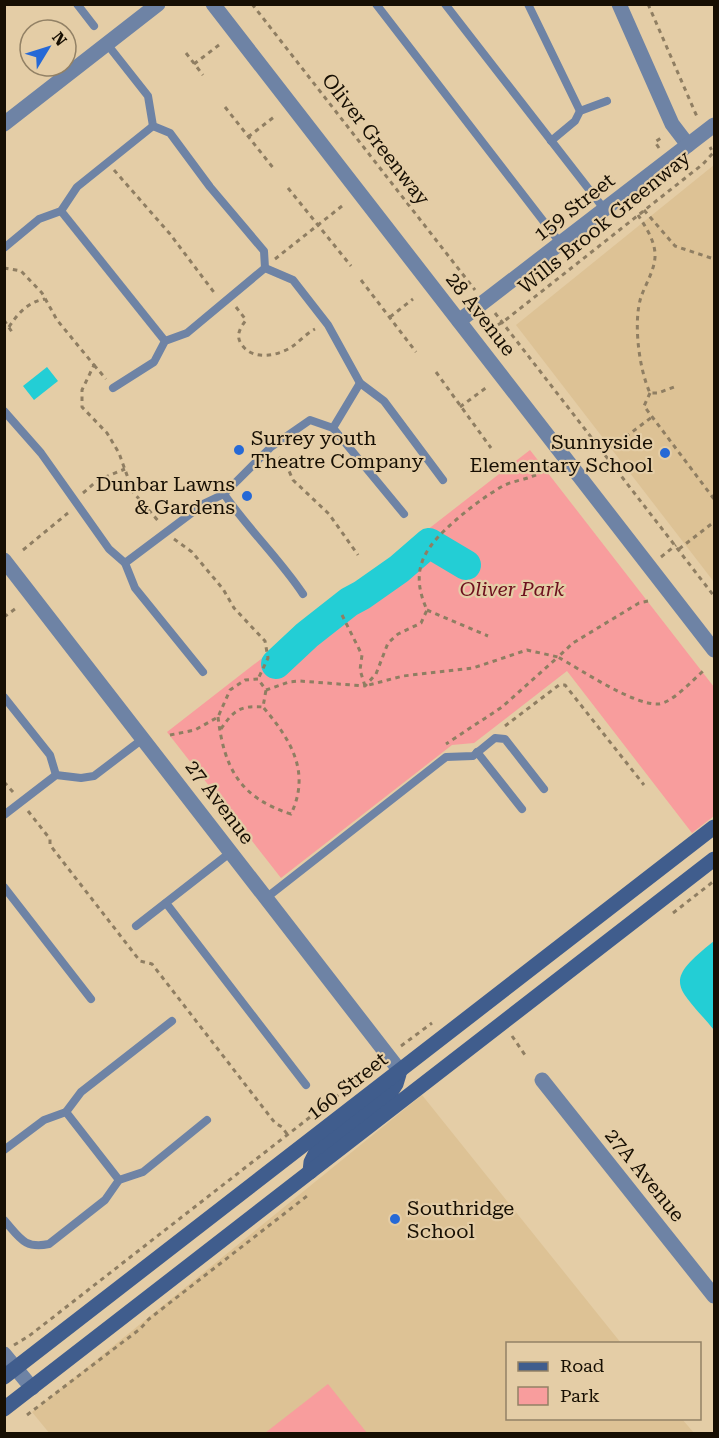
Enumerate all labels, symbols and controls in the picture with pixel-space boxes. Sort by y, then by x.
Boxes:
north arrow [18,18,78,78]
text: N [48,28,71,50]
street label: Oliver Greenway [317,68,435,210]
street label: Wills Brook Greenway [513,145,695,299]
street label: 159 Street [529,168,620,246]
street label: 28 Avenue [441,268,521,360]
place label: Surrey youth Theatre Company [251,426,424,473]
place label: Sunnyside Elementary School [470,430,653,477]
marker: Surrey youth Theatre Company [232,443,246,457]
marker: Sunnyside Elementary School [658,446,672,460]
place label: Dunbar Lawns & Gardens [96,472,235,519]
marker: Dunbar Lawns & Gardens [240,489,254,503]
park label: Oliver Park [460,577,565,601]
street label: 27 Avenue [181,755,259,849]
street label: 160 Street [302,1047,393,1125]
street label: 27A Avenue [600,1123,690,1227]
place label: Southridge School [407,1196,514,1243]
marker: Southridge School [388,1212,402,1226]
legend [506,1342,701,1420]
text: Road [560,1355,605,1376]
text: Park [560,1385,600,1406]

